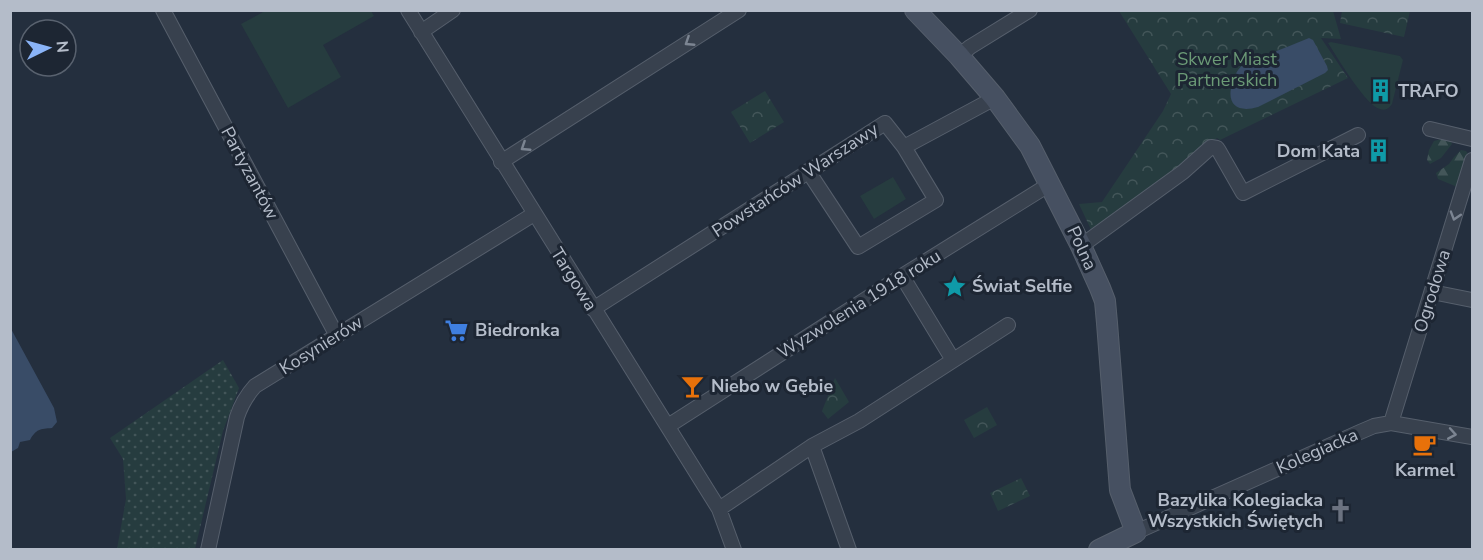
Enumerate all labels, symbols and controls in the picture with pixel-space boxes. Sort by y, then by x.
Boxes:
north arrow [18,18,78,78]
one-way arrow [685,35,696,46]
text: N [50,40,73,54]
park label: Skwer Miast Partnerskich [1177,47,1277,92]
building icon: TRAFO [1367,78,1393,104]
place label: TRAFO [1398,79,1459,103]
street label: Powstańców Warszawy [707,117,883,243]
street label: Partyzantów [215,122,285,224]
building icon: Dom Kata [1365,138,1391,164]
one-way arrow [521,139,531,151]
place label: Dom Kata [1277,139,1360,163]
one-way arrow [1450,210,1463,221]
street label: Polna [1061,222,1103,274]
street label: Targowa [545,243,603,315]
street label: Wyzwolenia 1918 roku [773,244,945,364]
street label: Ogrodowa [1408,247,1456,335]
place icon: Świat Selfie [941,273,967,299]
place label: Świat Selfie [972,274,1072,298]
street label: Kosynierów [275,310,367,380]
supermarket icon: Biedronka [444,317,470,343]
place label: Biedronka [475,318,560,342]
bar icon: Niebo w Gębie [680,373,706,399]
place label: Niebo w Gębie [711,374,833,398]
street label: Kolegiacka [1272,422,1362,480]
one-way arrow [1447,427,1457,440]
cafe icon: Karmel [1412,431,1438,457]
place label: Karmel [1395,458,1455,482]
place label: Bazylika Kolegiacka Wszystkich Świętych [1148,488,1323,533]
church icon: Bazylika Kolegiacka Wszystkich Świętych [1328,497,1354,523]

